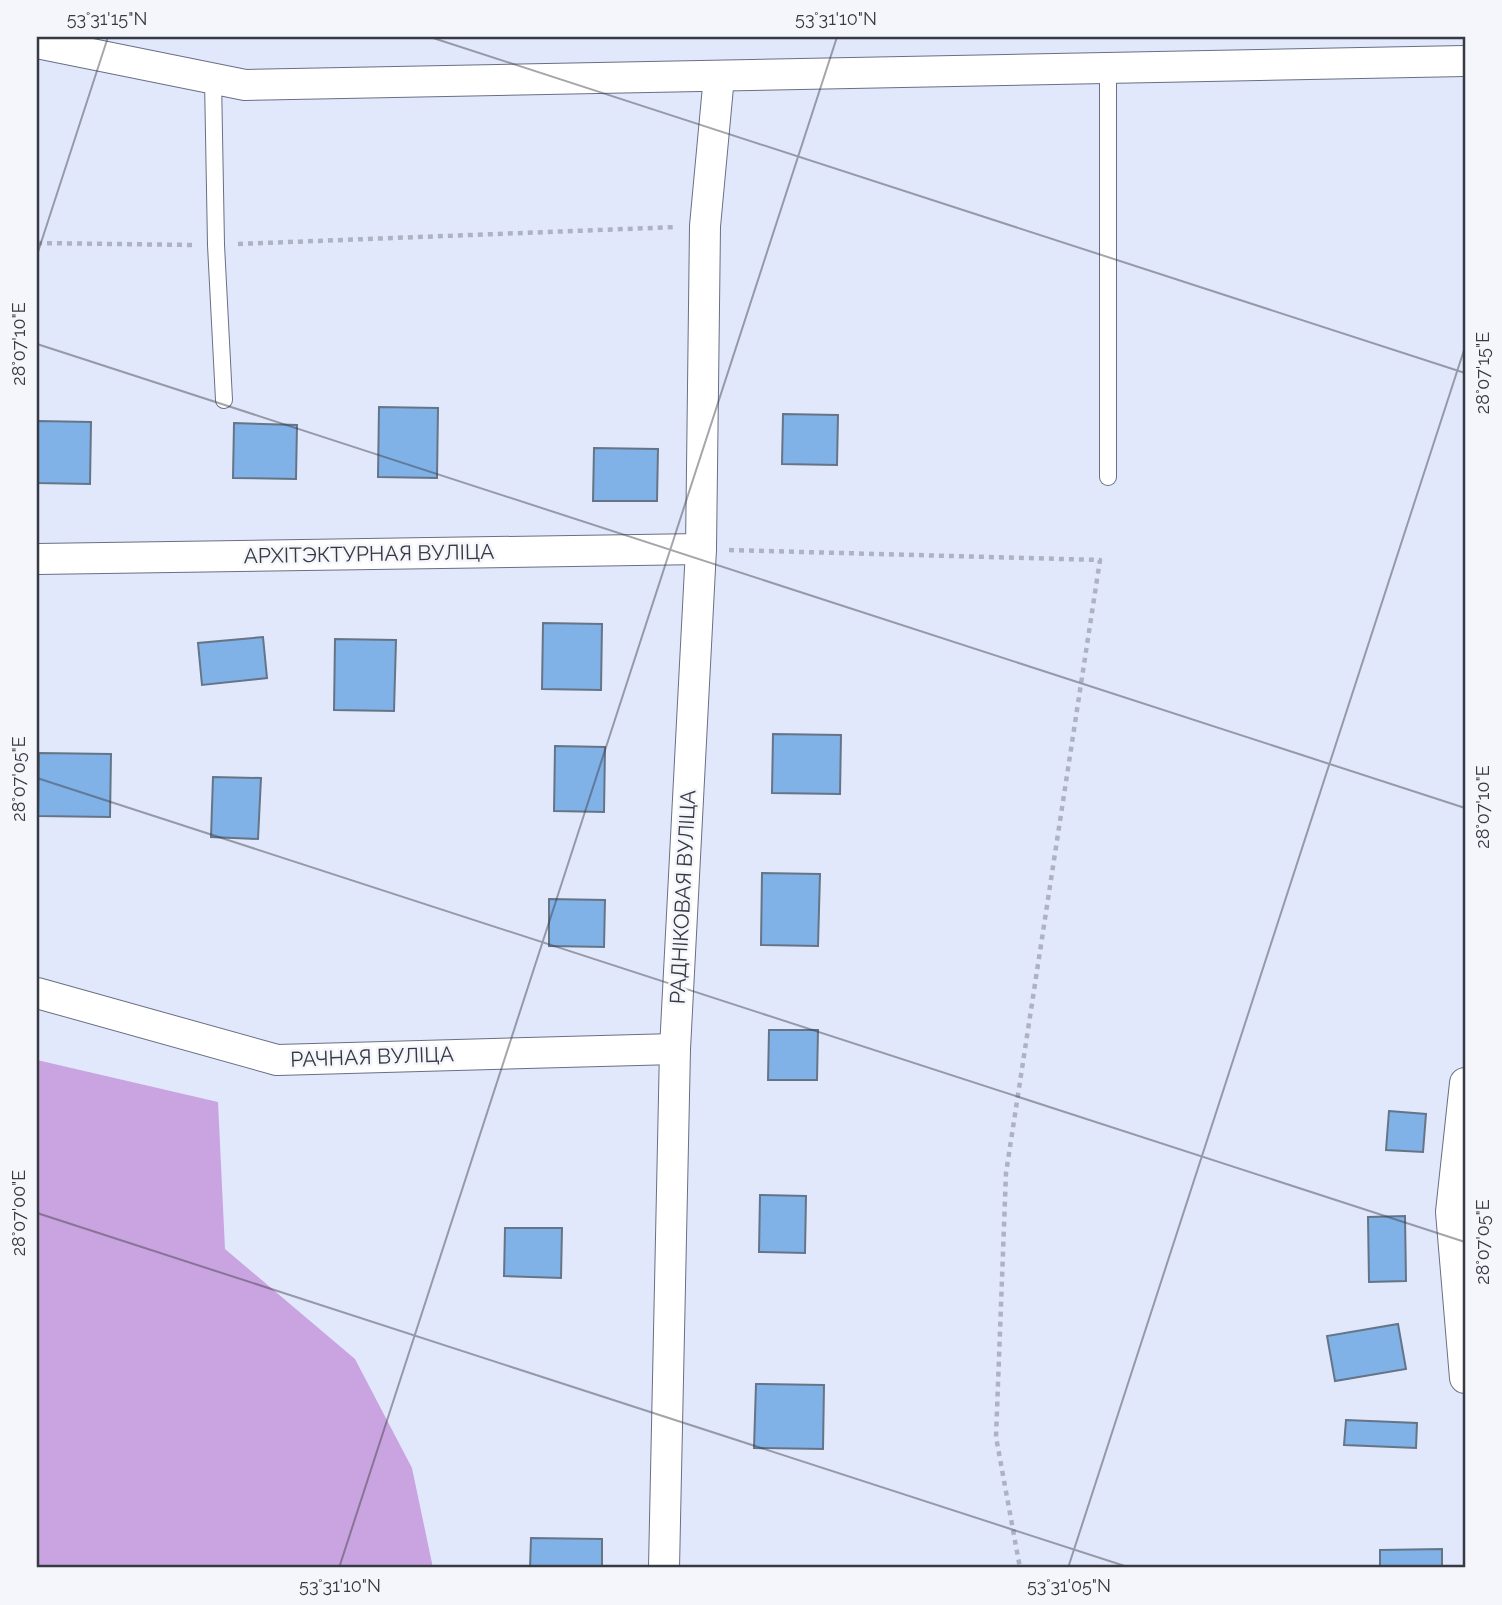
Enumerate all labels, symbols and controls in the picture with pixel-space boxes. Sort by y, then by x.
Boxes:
text: 53°31'15"N [67,8,147,29]
text: 53°31'10"N [795,8,877,29]
text: 28°07'10"E [8,302,29,386]
text: 28°07'15"E [1472,332,1493,414]
street label: АРХІТЭКТУРНАЯ ВУЛІЦА [243,539,495,568]
text: 28°07'05"E [8,736,29,822]
text: 28°07'10"E [1472,765,1493,849]
street label: РАДНІКОВАЯ ВУЛІЦА [664,789,701,1005]
street label: РАЧНАЯ ВУЛІЦА [290,1041,454,1072]
text: 28°07'00"E [8,1170,29,1256]
text: 28°07'05"E [1472,1199,1493,1285]
text: 53°31'10"N [299,1575,381,1596]
text: 53°31'05"N [1027,1575,1111,1596]

